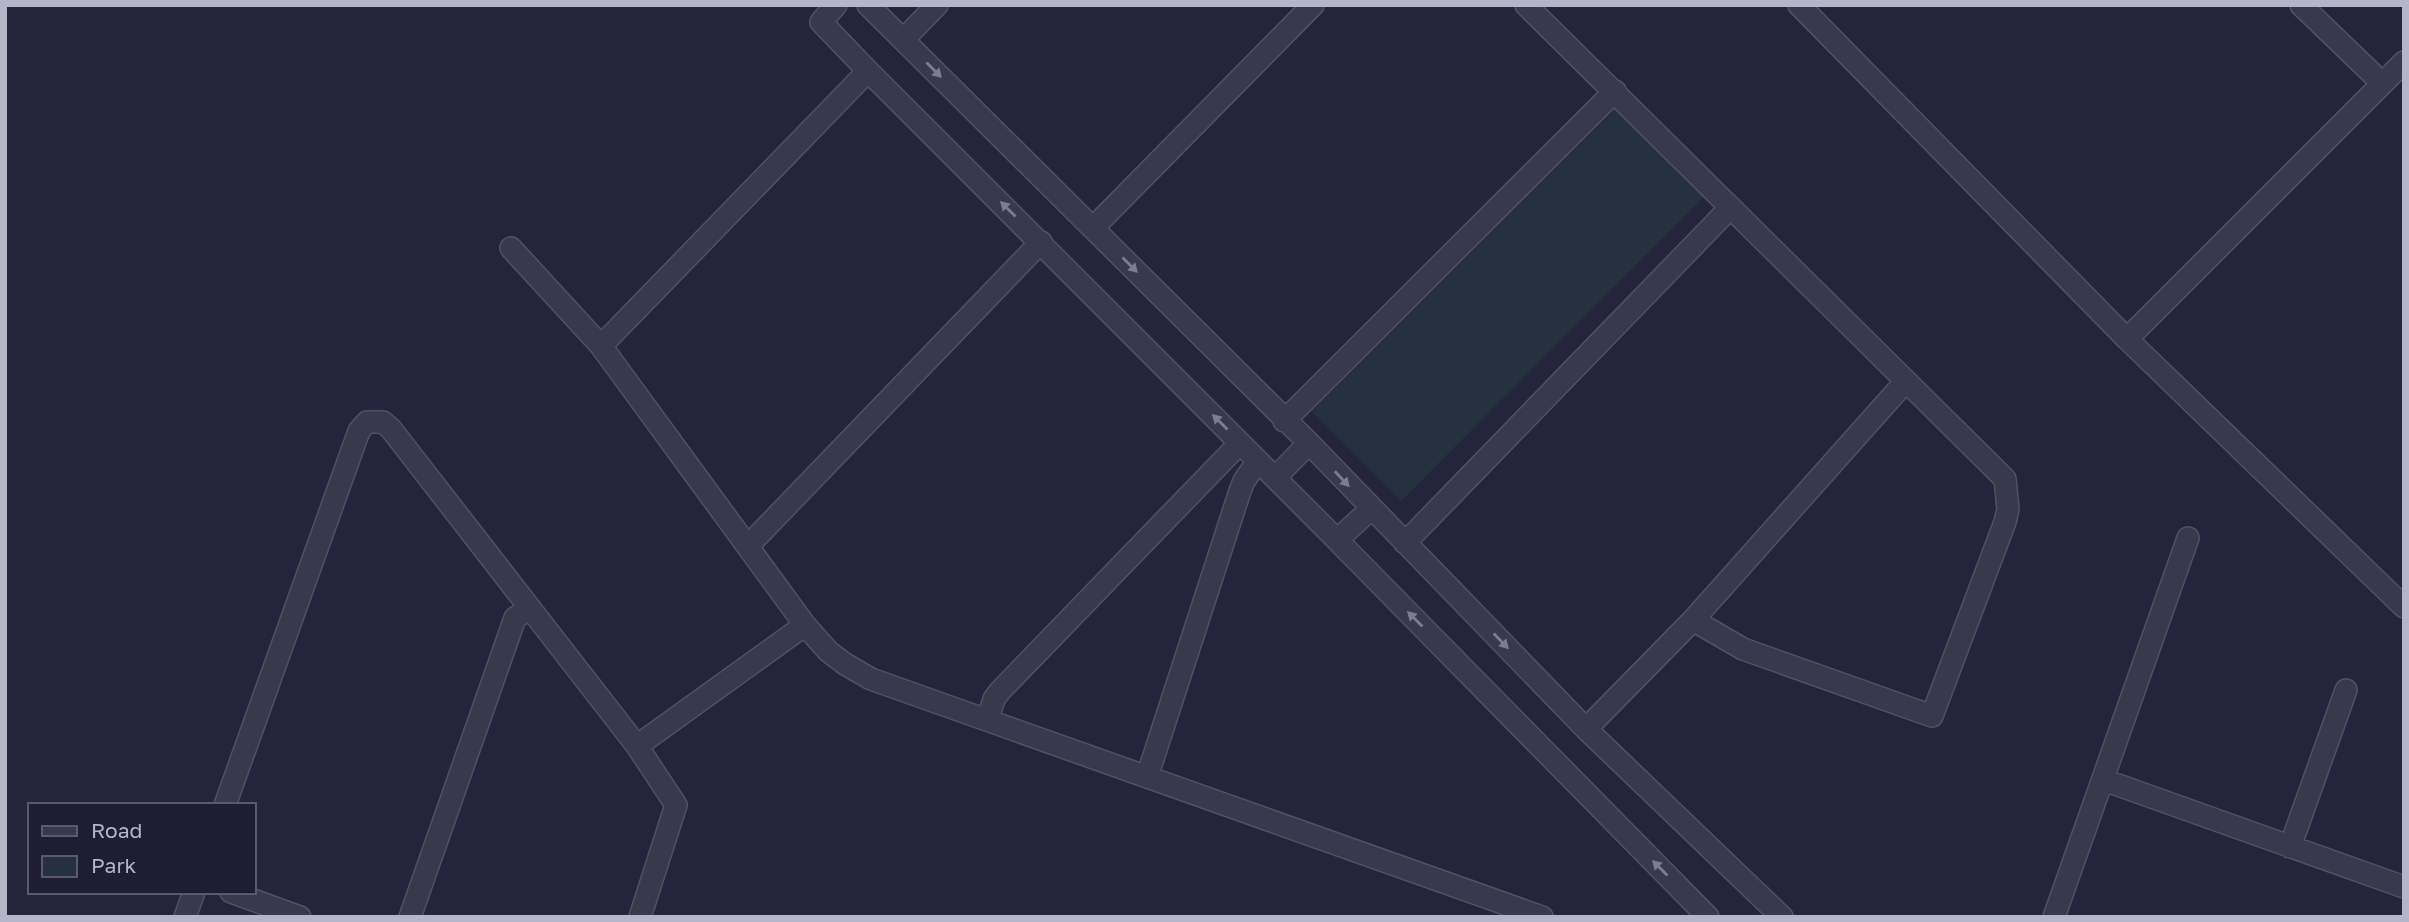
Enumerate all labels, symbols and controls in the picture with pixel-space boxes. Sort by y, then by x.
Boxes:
one-way arrow [925,62,942,79]
one-way arrow [999,201,1016,218]
one-way arrow [1122,257,1138,273]
one-way arrow [1212,414,1229,431]
one-way arrow [1334,470,1350,487]
one-way arrow [1407,611,1423,628]
one-way arrow [1492,633,1509,649]
legend [28,803,256,894]
text: Road [91,817,142,843]
text: Park [91,852,137,878]
one-way arrow [1653,860,1669,877]

